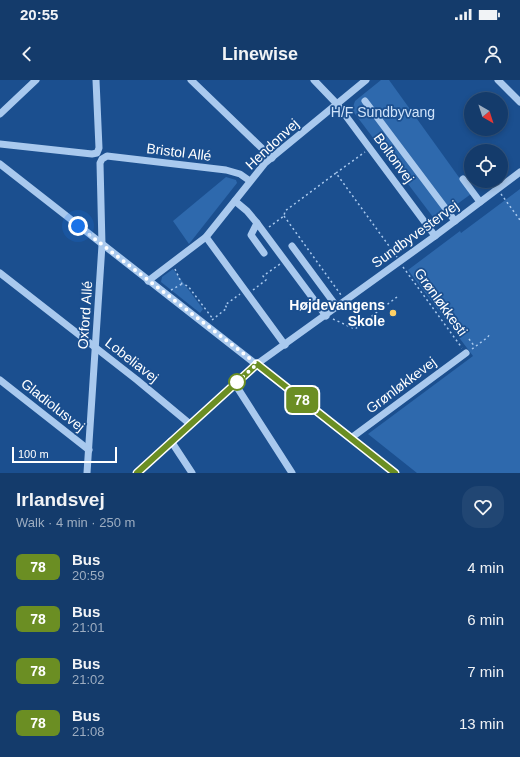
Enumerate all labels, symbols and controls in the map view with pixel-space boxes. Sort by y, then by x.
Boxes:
text: 20:55 [20,6,58,23]
icon: back [16,43,38,65]
icon: person [482,43,504,65]
text: Linewise [222,44,298,64]
north arrow [464,92,508,136]
map controls [464,92,508,188]
park label: H/F Sundbyvang [331,104,435,120]
street label: Hendonvej [242,115,302,173]
street label: Boltonvej [371,130,417,186]
street label: Bristol Allé [146,140,213,164]
button: locate [464,144,508,188]
street label: Sundbyvestervej [368,197,462,271]
your location [68,216,88,236]
street label: Grønløkkesti [411,265,471,339]
street label: Oxford Allé [75,280,95,350]
place label: Højdevangens Skole [289,297,385,329]
marker: Højdevangens Skole [388,308,398,318]
street label: Lobeliavej [102,334,162,386]
street label: Grønløkkevej [363,354,439,416]
unlabelled marker [228,373,246,391]
street label: Gladiolusvej [18,375,88,435]
line badge: 78 [284,387,320,413]
text: 78 [294,392,310,408]
scale bar [12,445,117,464]
text: 100 m [18,448,49,460]
button: heart [462,486,504,528]
text: Irlandsvej [16,489,105,510]
text: Walk · 4 min · 250 m [16,515,135,530]
text: Bus [72,551,100,568]
text: 78 [30,559,46,575]
text: 4 min [467,559,504,576]
text: 20:59 [72,568,105,583]
text: Bus [72,603,100,620]
text: 78 [30,611,46,627]
text: 6 min [467,611,504,628]
text: 21:01 [72,620,105,635]
text: Bus [72,655,100,672]
text: 78 [30,663,46,679]
text: 7 min [467,663,504,680]
text: 21:02 [72,672,105,687]
text: Bus [72,707,100,724]
text: 78 [30,715,46,731]
text: 13 min [459,715,504,732]
text: 21:08 [72,724,105,739]

